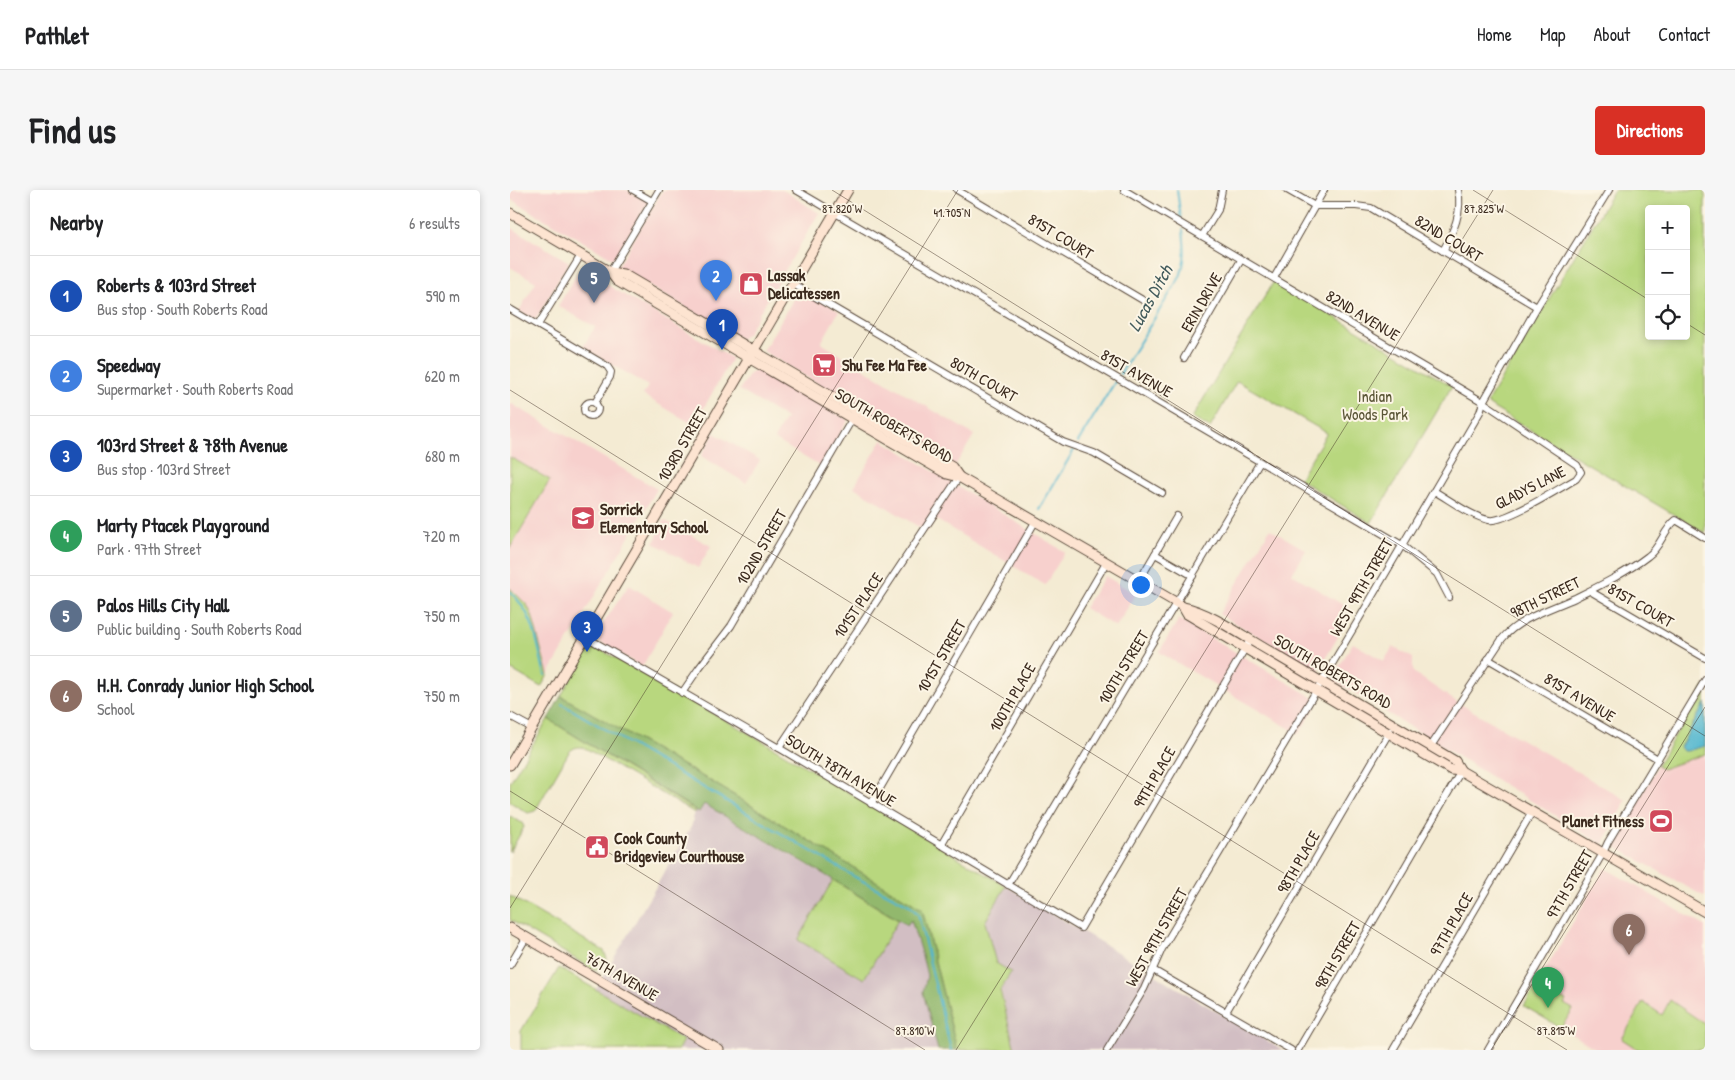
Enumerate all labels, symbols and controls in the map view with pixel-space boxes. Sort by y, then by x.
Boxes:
text: Pathlet [25,19,88,51]
text: Home [1477,22,1512,47]
text: Map [1540,22,1565,47]
text: About [1593,22,1630,47]
text: Contact [1658,22,1710,47]
button: Directions [1595,106,1705,155]
text: Find us [30,107,116,154]
text: 87.820°W [822,200,863,217]
text: 87.825°W [1464,200,1504,217]
text: 41.705°N [934,204,970,221]
map controls [1645,205,1690,340]
button: + [1645,205,1690,250]
text: Nearby [50,208,103,237]
street label: 81ST COURT [1024,208,1098,264]
street label: 82ND COURT [1411,209,1487,267]
text: 6 results [409,212,460,234]
button: − [1645,250,1690,295]
water label: Lucas Ditch [1122,259,1179,336]
pin: 2 [700,260,732,301]
pin: 5 [578,262,610,303]
place label: Lassak Delicatessen [768,264,840,304]
street label: ERIN DRIVE [1175,268,1227,336]
shop icon: Lassak Delicatessen [738,271,764,297]
text: Roberts & 103rd Street [97,272,256,298]
street label: 82ND AVENUE [1322,284,1404,346]
text: 1 [63,285,69,307]
text: 590 m [426,285,460,307]
button: locate [1645,295,1690,340]
text: Bus stop · South Roberts Road [97,298,267,320]
pin: 1 [706,309,738,350]
street label: 81ST AVENUE [1097,344,1177,402]
street label: 80TH COURT [946,351,1022,407]
text: Speedway [97,352,161,378]
supermarket icon: Shu Fee Ma Fee [811,352,837,378]
place label: Shu Fee Ma Fee [842,354,927,376]
text: 2 [62,365,70,387]
text: 620 m [424,365,460,387]
text: Supermarket · South Roberts Road [97,378,293,400]
street label: SOUTH ROBERTS ROAD [831,382,957,468]
park label: Indian Woods Park [1342,385,1408,425]
street label: 103RD STREET [652,402,712,485]
text: 103rd Street & 78th Avenue [97,432,288,458]
text: 3 [62,445,70,467]
text: 680 m [425,445,460,467]
text: Bus stop · 103rd Street [97,458,230,480]
street label: GLADYS LANE [1491,460,1569,514]
place label: Sorrick Elementary School [600,498,709,539]
school or university icon: Sorrick Elementary School [570,505,596,531]
street label: 102ND STREET [730,505,792,589]
text: Marty Ptacek Playground [97,512,269,538]
text: 4 [63,525,69,547]
text: 720 m [423,525,460,547]
street label: WEST 99TH STREET [1324,534,1398,640]
text: Park · 97th Street [97,538,201,560]
street label: 101ST PLACE [828,568,888,642]
street label: 98TH STREET [1506,570,1584,623]
your location [1128,572,1154,598]
street label: 81ST COURT [1604,577,1678,633]
text: Palos Hills City Hall [97,592,229,618]
text: 5 [63,605,69,627]
text: 750 m [424,605,460,627]
pin: 3 [571,611,603,652]
street label: 101ST STREET [911,615,971,697]
text: Public building · South Roberts Road [97,618,301,640]
street label: 100TH STREET [1092,626,1154,708]
street label: SOUTH ROBERTS ROAD [1270,628,1396,714]
street label: 100TH PLACE [983,659,1041,735]
street label: 81ST AVENUE [1540,667,1620,727]
text: H.H. Conrady Junior High School [97,672,314,698]
text: 6 [63,685,69,707]
text: 750 m [424,685,460,707]
text: School [97,698,134,720]
street label: SOUTH 78TH AVENUE [782,728,900,812]
street label: 99TH PLACE [1128,742,1180,812]
sports icon: Planet Fitness [1648,808,1674,834]
place label: Planet Fitness [1562,810,1645,832]
place label: Cook County Bridgeview Courthouse [614,827,745,868]
street label: 98TH PLACE [1271,827,1325,897]
public building icon: Cook County Bridgeview Courthouse [584,834,610,860]
street label: 97TH STREET [1540,845,1598,922]
street label: WEST 99TH STREET [1120,883,1192,990]
street label: 97TH PLACE [1424,888,1478,960]
pin: 6 [1613,914,1645,955]
street label: 98TH STREET [1309,917,1366,993]
street label: 76TH AVENUE [581,946,663,1006]
pin: 4 [1532,967,1564,1008]
text: 87.810°W [896,1022,935,1039]
text: 87.815°W [1537,1022,1576,1039]

